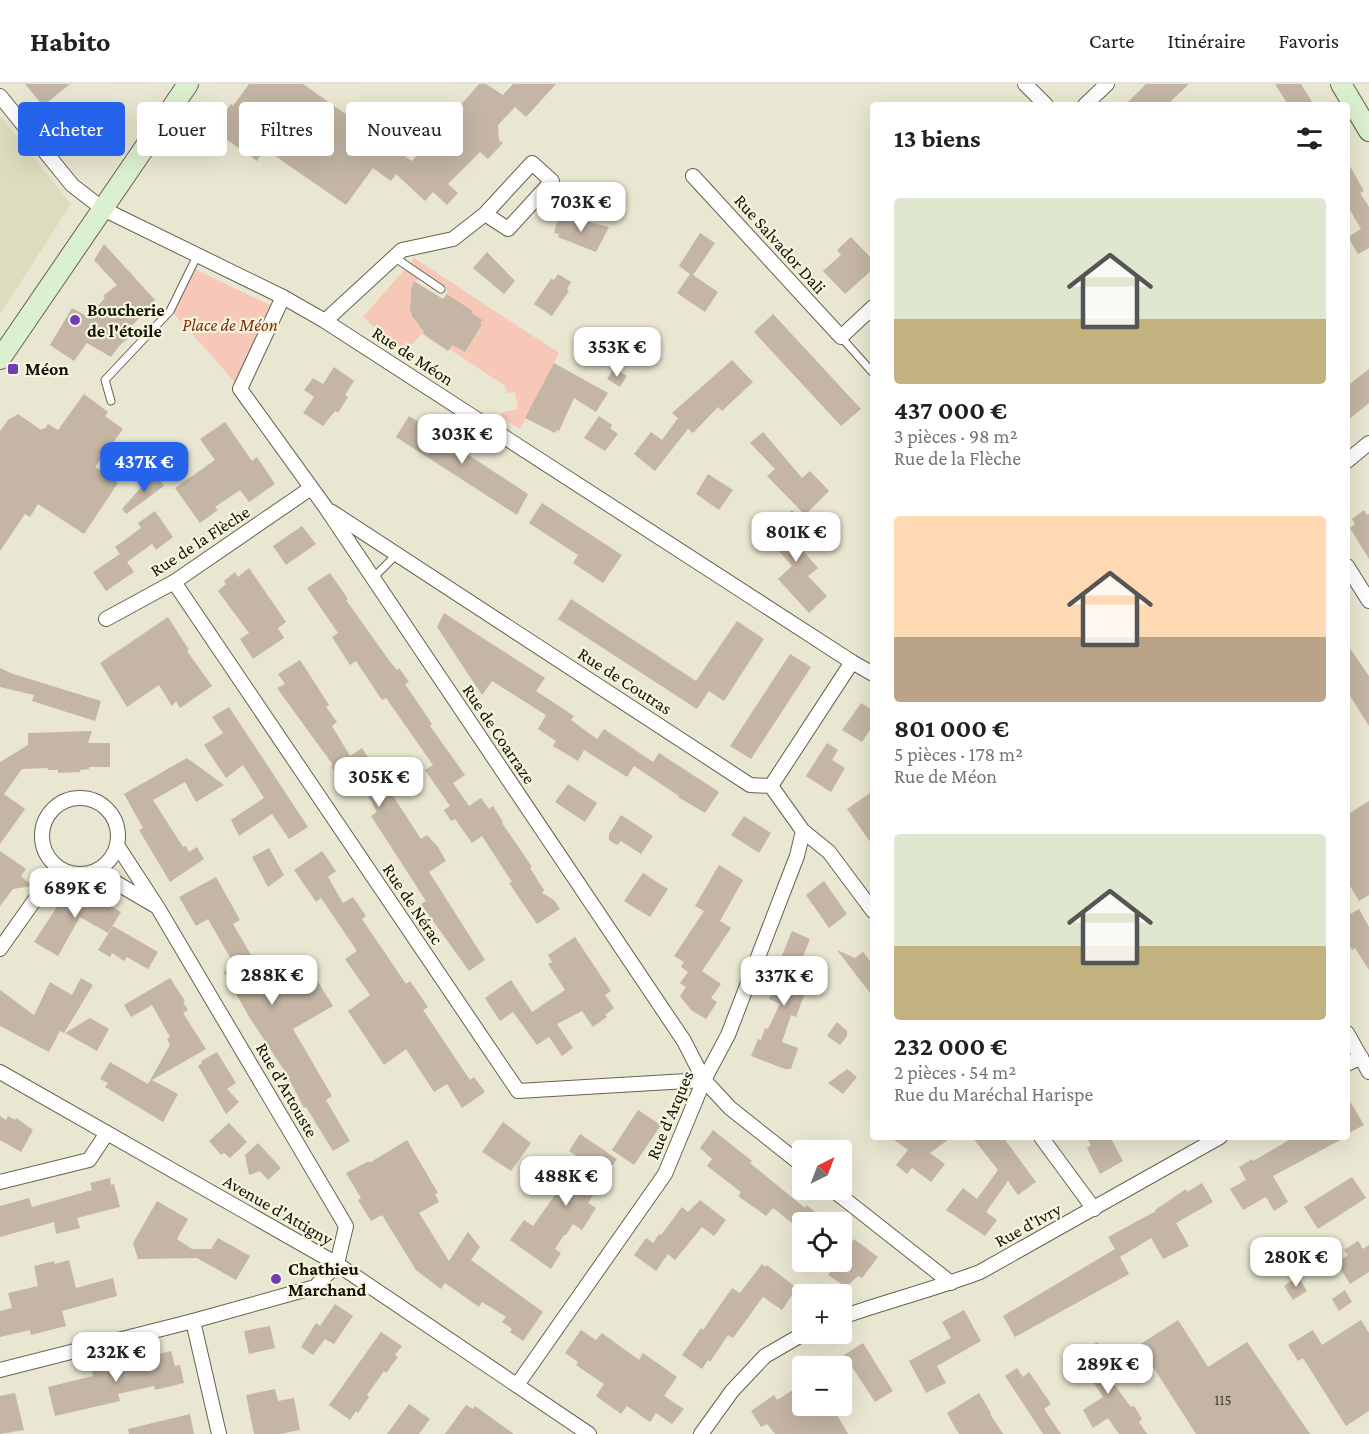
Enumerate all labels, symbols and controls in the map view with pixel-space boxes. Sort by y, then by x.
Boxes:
text: Habito [30,26,111,57]
text: Carte [1089,29,1135,53]
text: Itinéraire [1168,29,1245,53]
text: Favoris [1278,29,1339,53]
chip: Acheter [18,102,125,156]
chip: Louer [137,102,227,156]
chip: Filtres [239,102,334,156]
chip: Nouveau [346,102,463,156]
icon: filters [1293,122,1326,155]
text: 13 biens [894,124,981,153]
pin: 703K € [532,182,630,233]
text: 703K € [551,190,611,212]
street label: Rue Salvador Dali [730,190,830,298]
icon: home [1056,237,1164,345]
place label: Boucherie de l'étoile [87,300,165,341]
marker: Boucherie de l'étoile [68,313,82,327]
park label: Place de Méon [182,315,278,335]
street label: Rue de Méon [369,322,458,390]
pin: 353K € [568,327,666,378]
text: 353K € [588,335,646,357]
place label: Méon [25,359,69,379]
marker: Méon [6,362,20,376]
text: 437 000 € [894,396,1007,425]
pin: 303K € [413,414,511,465]
text: 303K € [431,422,493,444]
text: 3 pièces · 98 m² [894,425,1017,447]
pin: 437K € [95,442,193,493]
text: Rue de la Flèche [894,447,1021,469]
text: 437K € [114,450,174,472]
street label: Rue de la Flèche [147,501,253,581]
pin: 801K € [747,512,845,563]
text: 801K € [765,520,827,542]
icon: home [1056,555,1164,663]
street label: Rue de Coutras [574,643,676,719]
street label: Rue de Coarraze [458,681,540,788]
text: 801 000 € [894,714,1009,743]
text: 5 pièces · 178 m² [894,743,1023,765]
pin: 305K € [330,757,428,808]
text: 305K € [348,765,410,787]
text: Rue de Méon [894,765,997,787]
street label: Rue de Nérac [379,860,448,949]
pin: 689K € [26,868,124,919]
icon: home [1056,873,1164,981]
text: 689K € [43,876,107,898]
pin: 288K € [223,955,321,1006]
pin: 337K € [735,956,833,1007]
text: 288K € [240,963,304,985]
text: 337K € [755,964,813,986]
text: 232 000 € [894,1032,1007,1061]
street label: Rue d'Artouste [252,1039,322,1141]
text: 2 pièces · 54 m² [894,1061,1016,1083]
street label: Rue d'Arques [642,1068,698,1162]
text: Rue du Maréchal Harispe [894,1083,1093,1105]
north arrow [792,1140,852,1200]
map controls [792,1140,852,1416]
pin: 488K € [517,1156,615,1207]
text: 488K € [534,1164,598,1186]
street label: Avenue d'Attigny [220,1171,337,1250]
street label: Rue d'Ivry [991,1198,1065,1251]
button: locate [792,1212,852,1272]
pin: 280K € [1247,1237,1345,1288]
text: 280K € [1264,1245,1328,1267]
place label: Chathieu Marchand [288,1259,367,1300]
marker: Chathieu Marchand [269,1272,283,1286]
button: + [792,1284,852,1344]
pin: 232K € [67,1332,165,1383]
text: 232K € [86,1340,146,1362]
pin: 289K € [1059,1344,1157,1395]
text: 289K € [1077,1352,1139,1374]
button: − [792,1356,852,1416]
house number: 115 [1214,1392,1232,1408]

